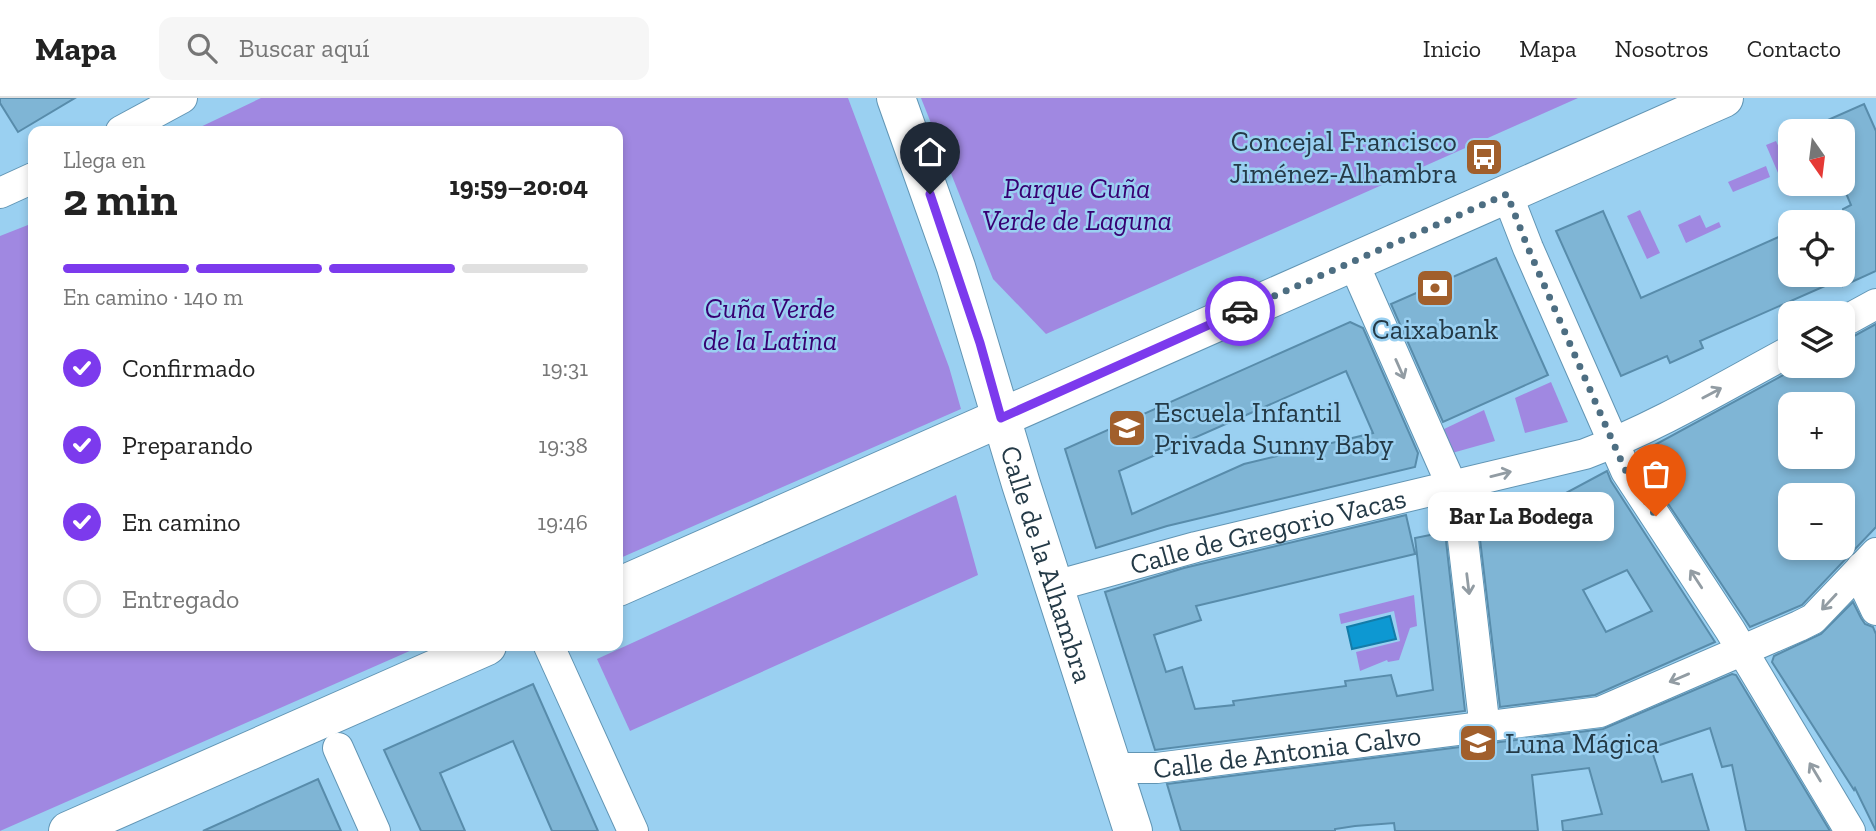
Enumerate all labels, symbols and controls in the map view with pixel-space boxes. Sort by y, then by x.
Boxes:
search box [159,17,649,80]
text: Mapa [35,29,117,68]
icon: search [183,29,221,67]
text: Buscar aquí [239,32,370,64]
text: Inicio [1423,34,1481,63]
text: Mapa [1519,34,1576,63]
text: Nosotros [1614,34,1709,63]
text: Contacto [1747,34,1841,63]
north arrow [1778,119,1855,196]
map controls [1778,119,1855,560]
pin [900,122,960,194]
place label: Concejal Francisco Jiménez-Alhambra [1230,125,1457,190]
icon: home [911,133,949,171]
bus stop icon: Concejal Francisco Jiménez-Alhambra [1463,136,1505,178]
text: Llega en [63,146,145,174]
text: 19:59–20:04 [449,170,588,202]
text: 2 min [63,172,178,227]
park label: Parque Cuña Verde de Laguna [982,172,1172,237]
button: locate [1778,210,1855,287]
bank icon: Caixabank [1414,267,1456,309]
courier [1205,276,1275,346]
text: En camino · 140 m [63,283,243,311]
park label: Cuña Verde de la Latina [703,292,837,357]
icon: car [1221,292,1259,330]
button: layers [1778,301,1855,378]
place label: Caixabank [1372,313,1499,346]
icon: check [63,349,101,387]
text: Confirmado [122,352,255,384]
text: 19:31 [542,354,588,382]
one-way arrow [1394,358,1407,379]
one-way arrow [1701,386,1722,399]
button: + [1778,392,1855,469]
place label: Escuela Infantil Privada Sunny Baby [1154,396,1394,461]
school or university icon: Escuela Infantil Privada Sunny Baby [1106,407,1148,449]
icon: check [63,426,101,464]
text: Preparando [122,429,253,461]
text: 19:38 [538,431,588,459]
street label: Calle de la Alhambra [994,442,1101,687]
pin [1626,444,1686,516]
icon: bag [1637,455,1675,493]
one-way arrow [1489,467,1512,480]
street label: Calle de Gregorio Vacas [1126,481,1409,581]
button: − [1778,483,1855,560]
callout: Bar La Bodega [1428,492,1614,540]
text: Bar La Bodega [1449,502,1593,530]
icon: check [63,503,101,541]
text: En camino [122,506,241,538]
text: 19:46 [537,508,588,536]
one-way arrow [1689,569,1703,589]
one-way arrow [1462,572,1475,595]
text: Entregado [122,583,239,615]
one-way arrow [1820,593,1837,610]
one-way arrow [1669,672,1691,685]
street label: Calle de Antonia Calvo [1151,718,1423,785]
school or university icon: Luna Mágica [1457,722,1499,764]
place label: Luna Mágica [1505,727,1660,760]
one-way arrow [1808,763,1822,783]

